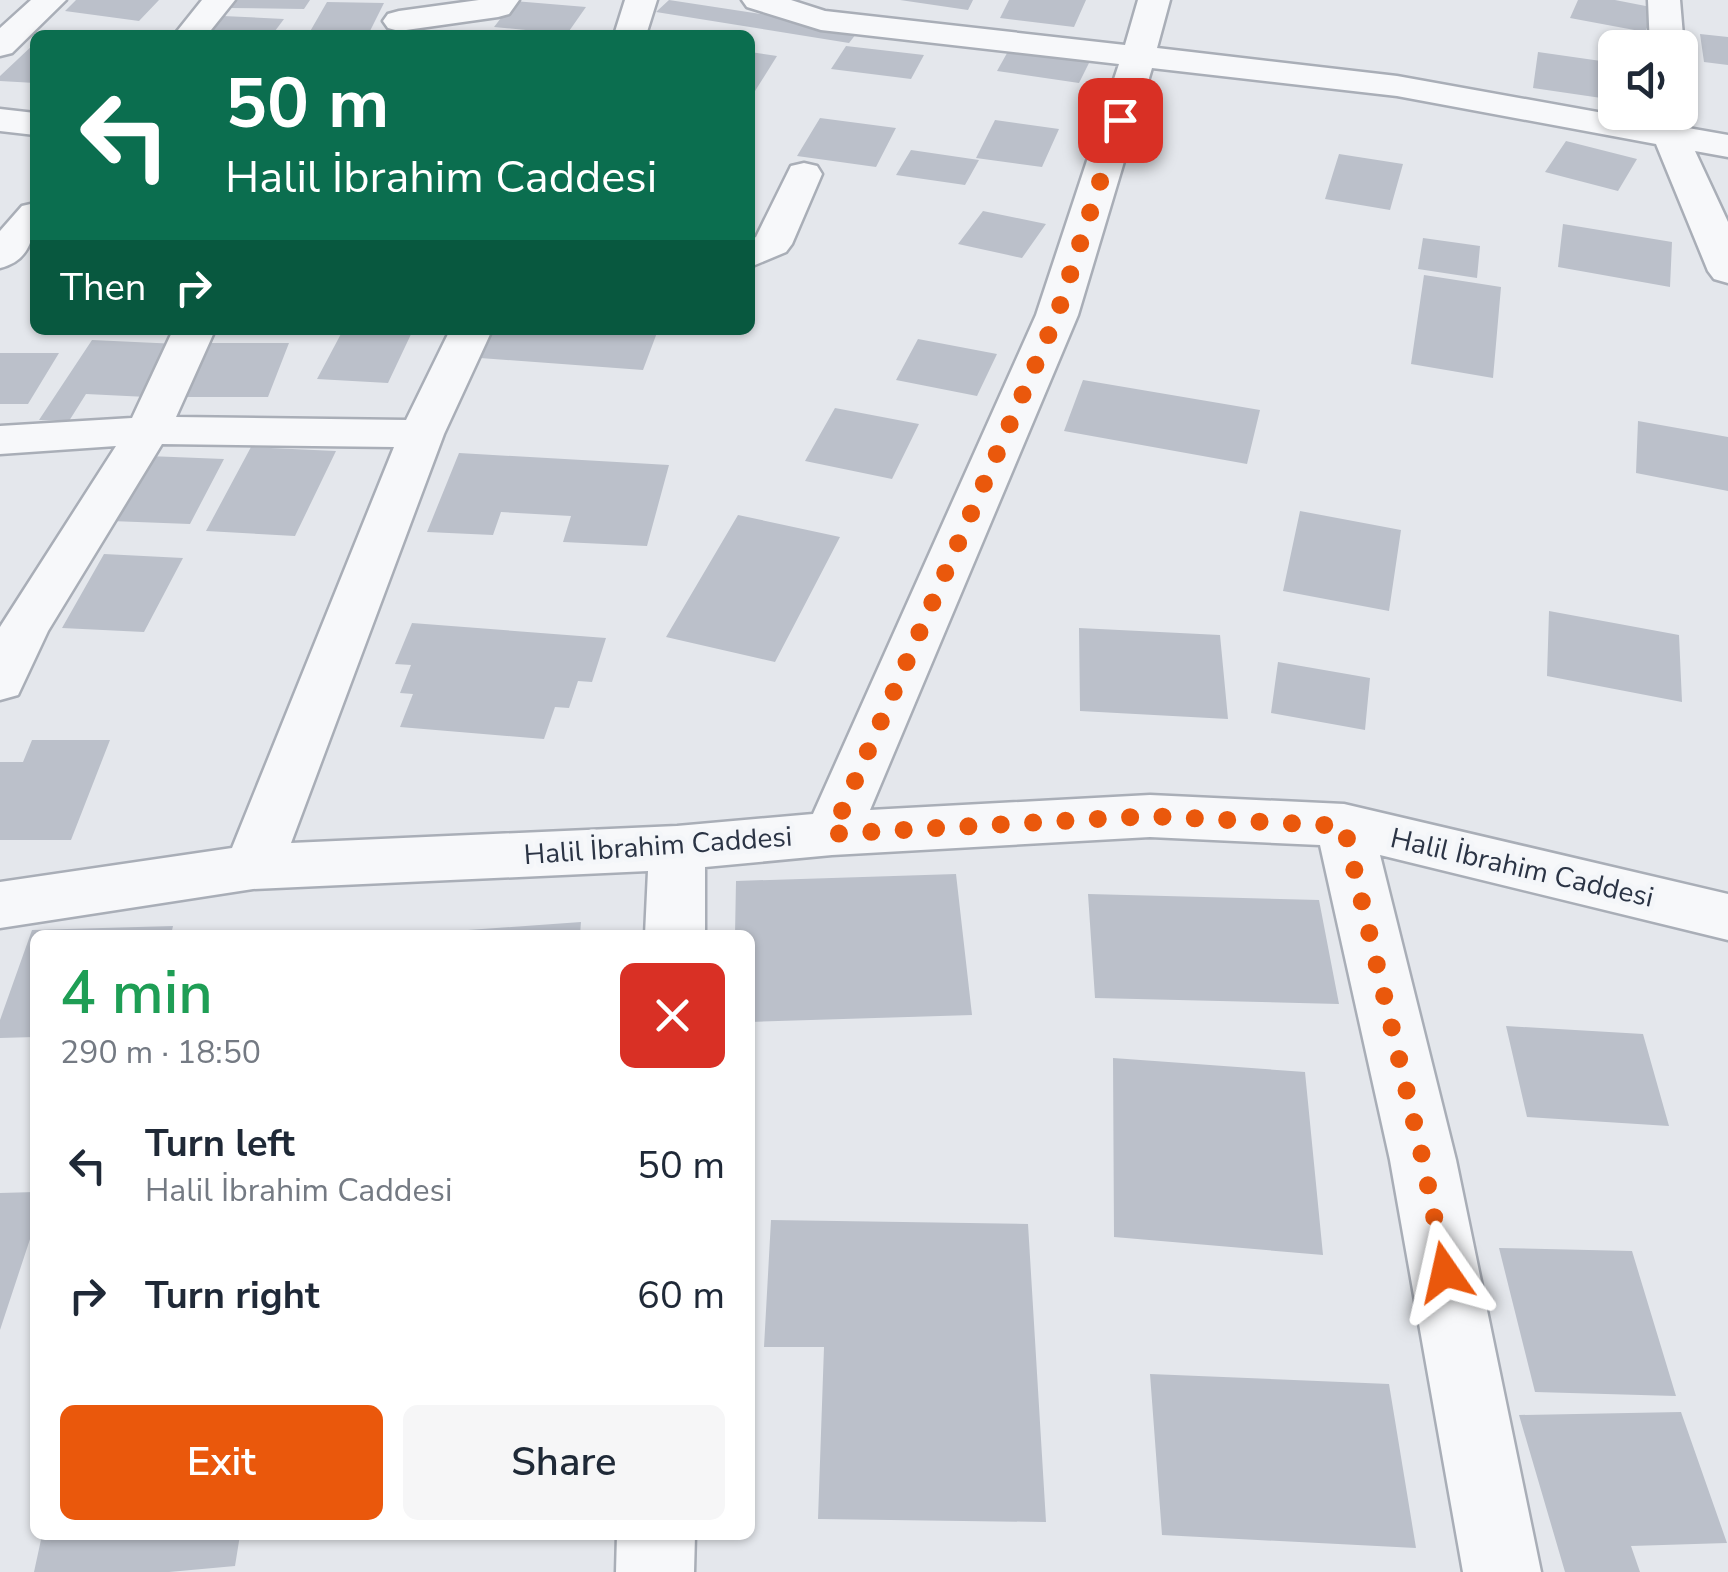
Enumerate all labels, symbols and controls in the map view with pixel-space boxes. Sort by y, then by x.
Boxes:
map controls [1598,30,1698,130]
button: sound [1598,30,1698,130]
text: 50 m [225,56,389,152]
icon: left [60,70,190,200]
pin [1078,78,1163,163]
icon: arrive [1093,93,1148,148]
text: Halil İbrahim Caddesi [225,147,657,208]
icon: right [166,260,221,315]
text: Then [60,262,146,313]
street label: Halil İbrahim Caddesi [523,818,793,874]
street label: Halil İbrahim Caddesi [1387,819,1657,917]
text: 4 min [60,952,213,1034]
button: close [620,963,725,1068]
text: 290 m · 18:50 [60,1031,261,1074]
text: Turn left [145,1118,295,1169]
icon: left [60,1138,115,1193]
text: 50 m [637,1140,725,1191]
text: Halil İbrahim Caddesi [145,1169,452,1212]
position arrow [1393,1220,1497,1324]
icon: right [60,1268,115,1323]
text: Turn right [145,1270,320,1321]
text: 60 m [637,1270,725,1321]
button: Exit [60,1405,383,1520]
button: Share [403,1405,725,1520]

